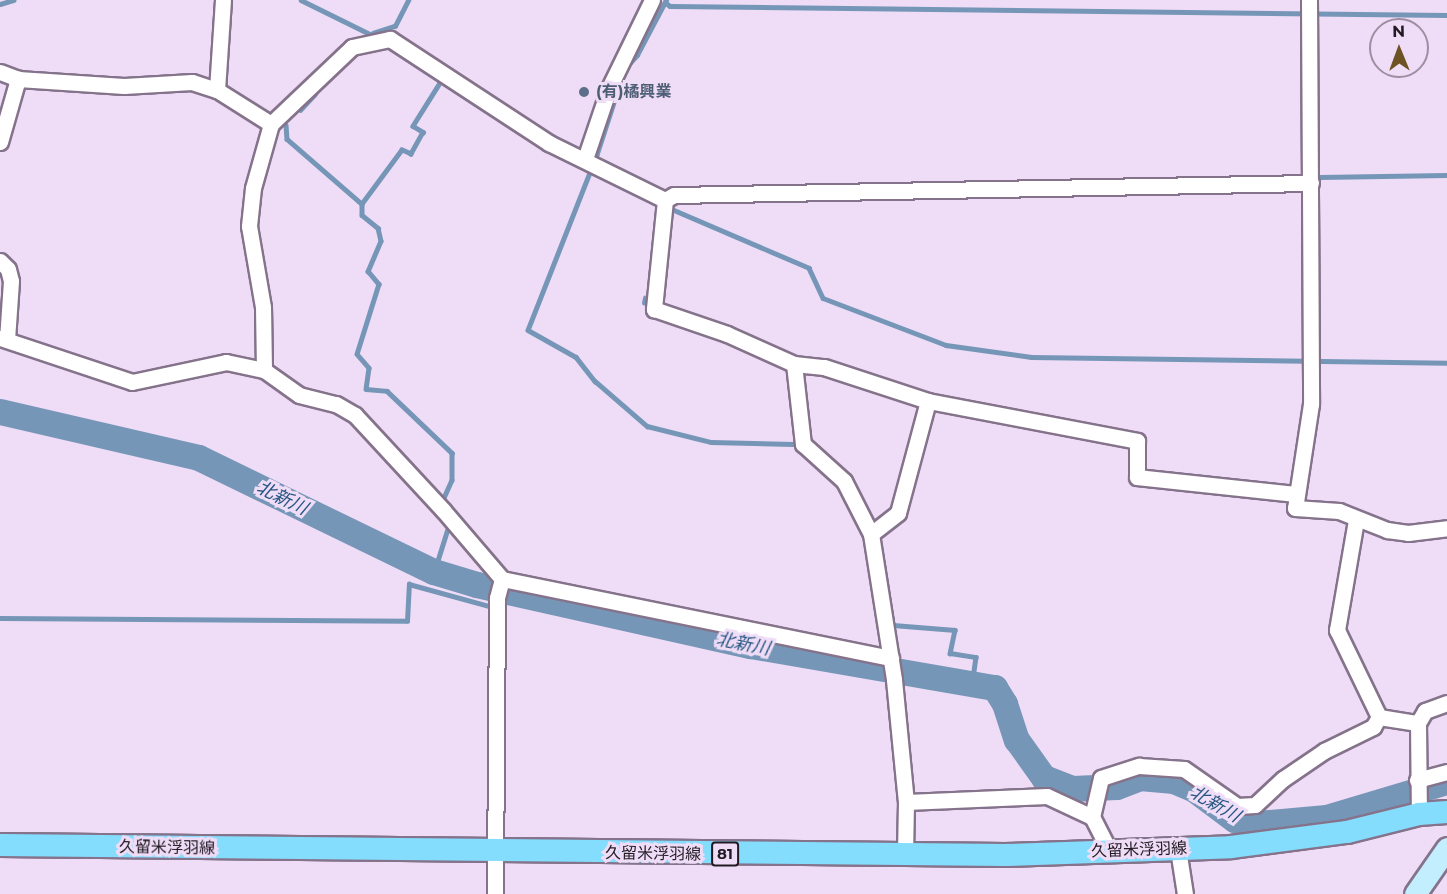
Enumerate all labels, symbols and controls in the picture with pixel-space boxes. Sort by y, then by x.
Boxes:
north arrow [1369,18,1429,78]
text: N [1392,22,1405,41]
place label: (有)橘興業 [596,82,671,102]
marker: (有)橘興業 [577,85,591,99]
water label: 北新川 [253,476,311,520]
water label: 北新川 [714,628,772,660]
water label: 北新川 [1186,781,1244,827]
street label: 久留米浮羽線 [119,838,215,858]
street label: 久留米浮羽線 [1091,839,1187,861]
road number: 81 [710,842,740,866]
street label: 久留米浮羽線 [605,844,701,864]

